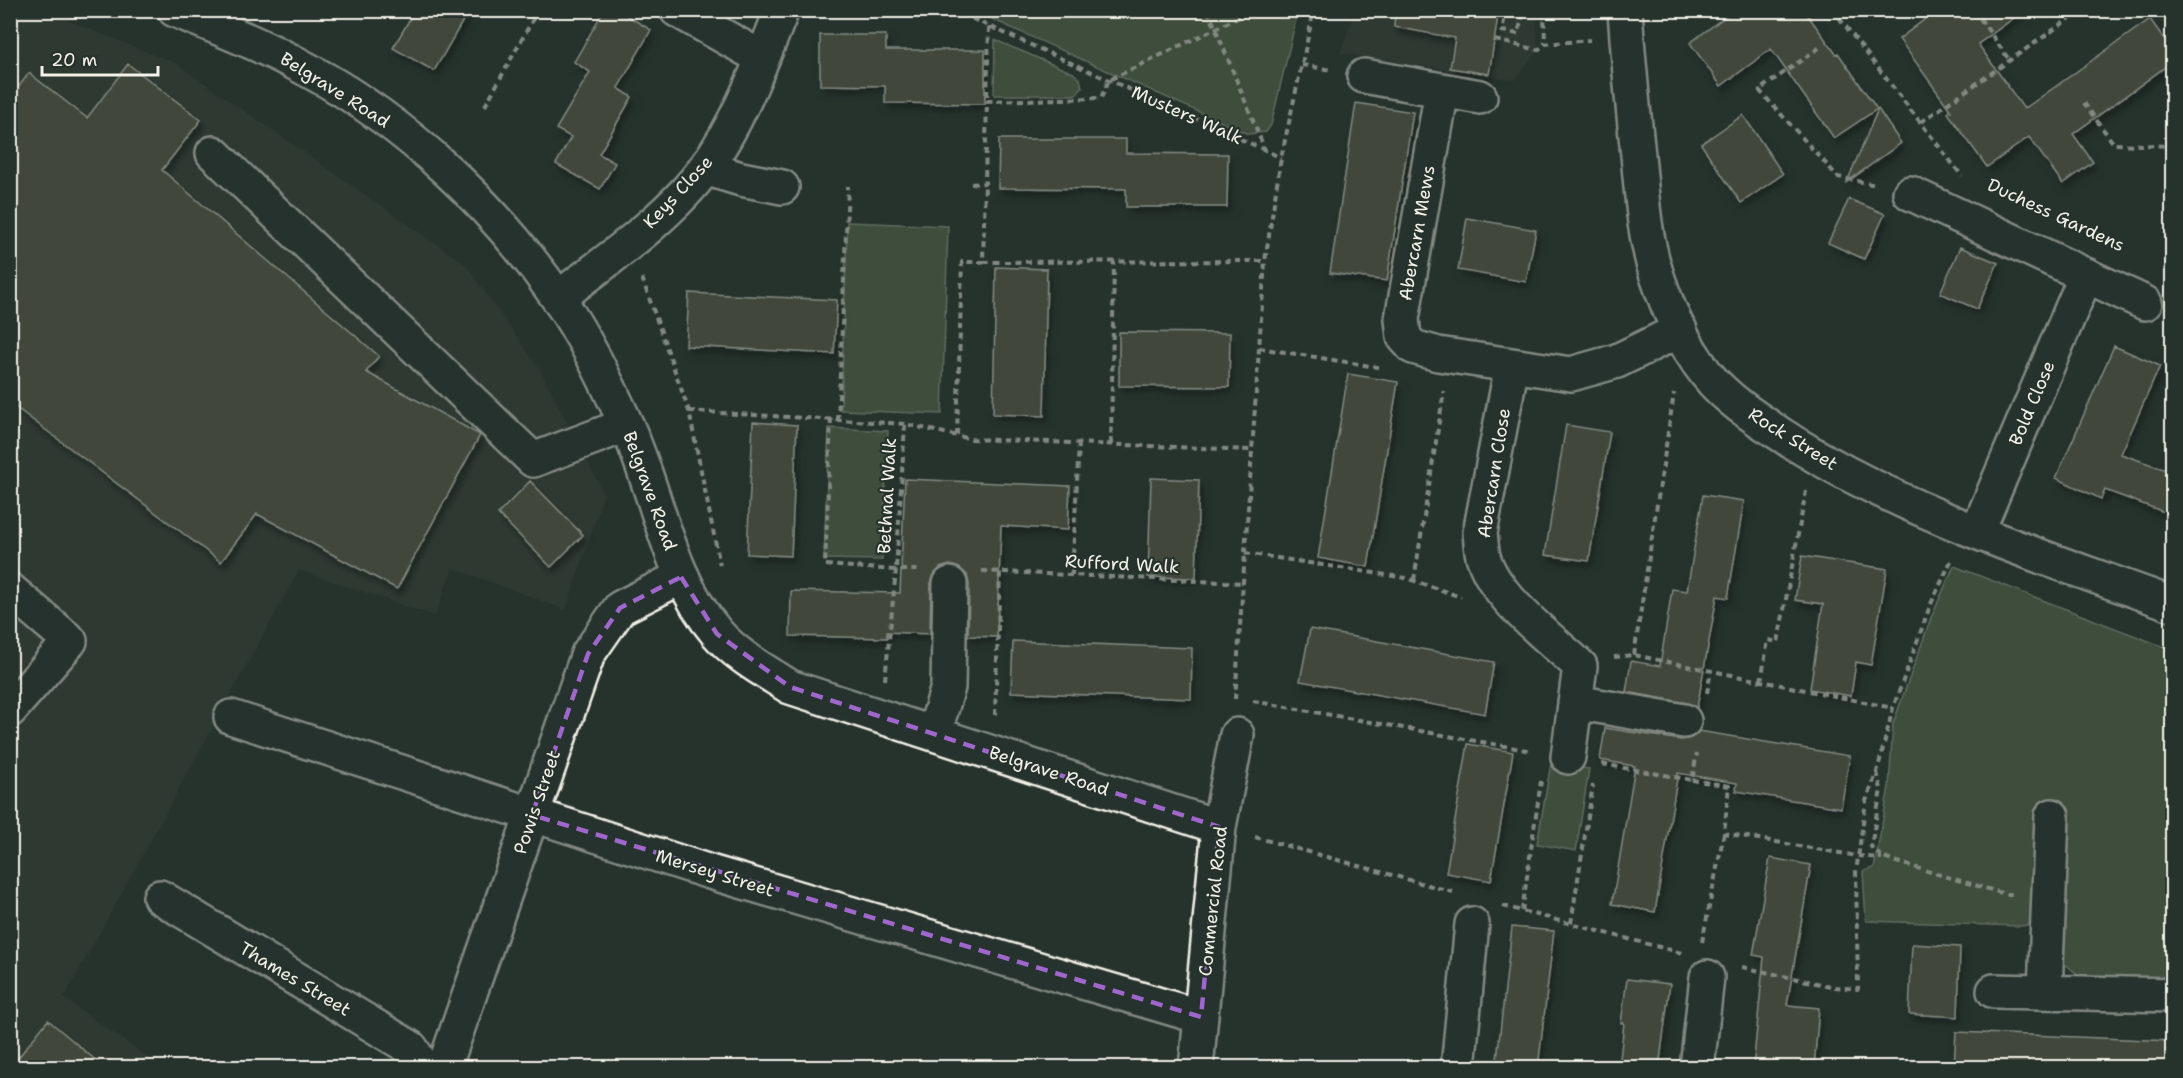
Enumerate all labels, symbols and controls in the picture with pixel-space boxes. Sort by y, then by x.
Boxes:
scale bar [42,39,158,77]
street label: Belgrave Road [276,47,394,133]
text: 20 m [51,48,97,72]
street label: Musters Walk [1128,80,1246,150]
street label: Keys Close [638,150,718,234]
street label: Abercarn Mews [1393,163,1441,303]
street label: Duchess Gardens [1983,173,2129,257]
street label: Bold Close [2003,357,2061,449]
street label: Rock Street [1744,402,1842,476]
street label: Abercarn Close [1472,406,1516,540]
street label: Belgrave Road [617,428,683,554]
street label: Bethnal Walk [872,437,902,555]
street label: Rufford Walk [1064,549,1180,579]
street label: Belgrave Road [986,740,1112,802]
street label: Powis Street [508,747,566,857]
street label: Commercial Road [1193,825,1233,977]
street label: Mersey Street [653,844,777,902]
street label: Thames Street [235,936,355,1022]

